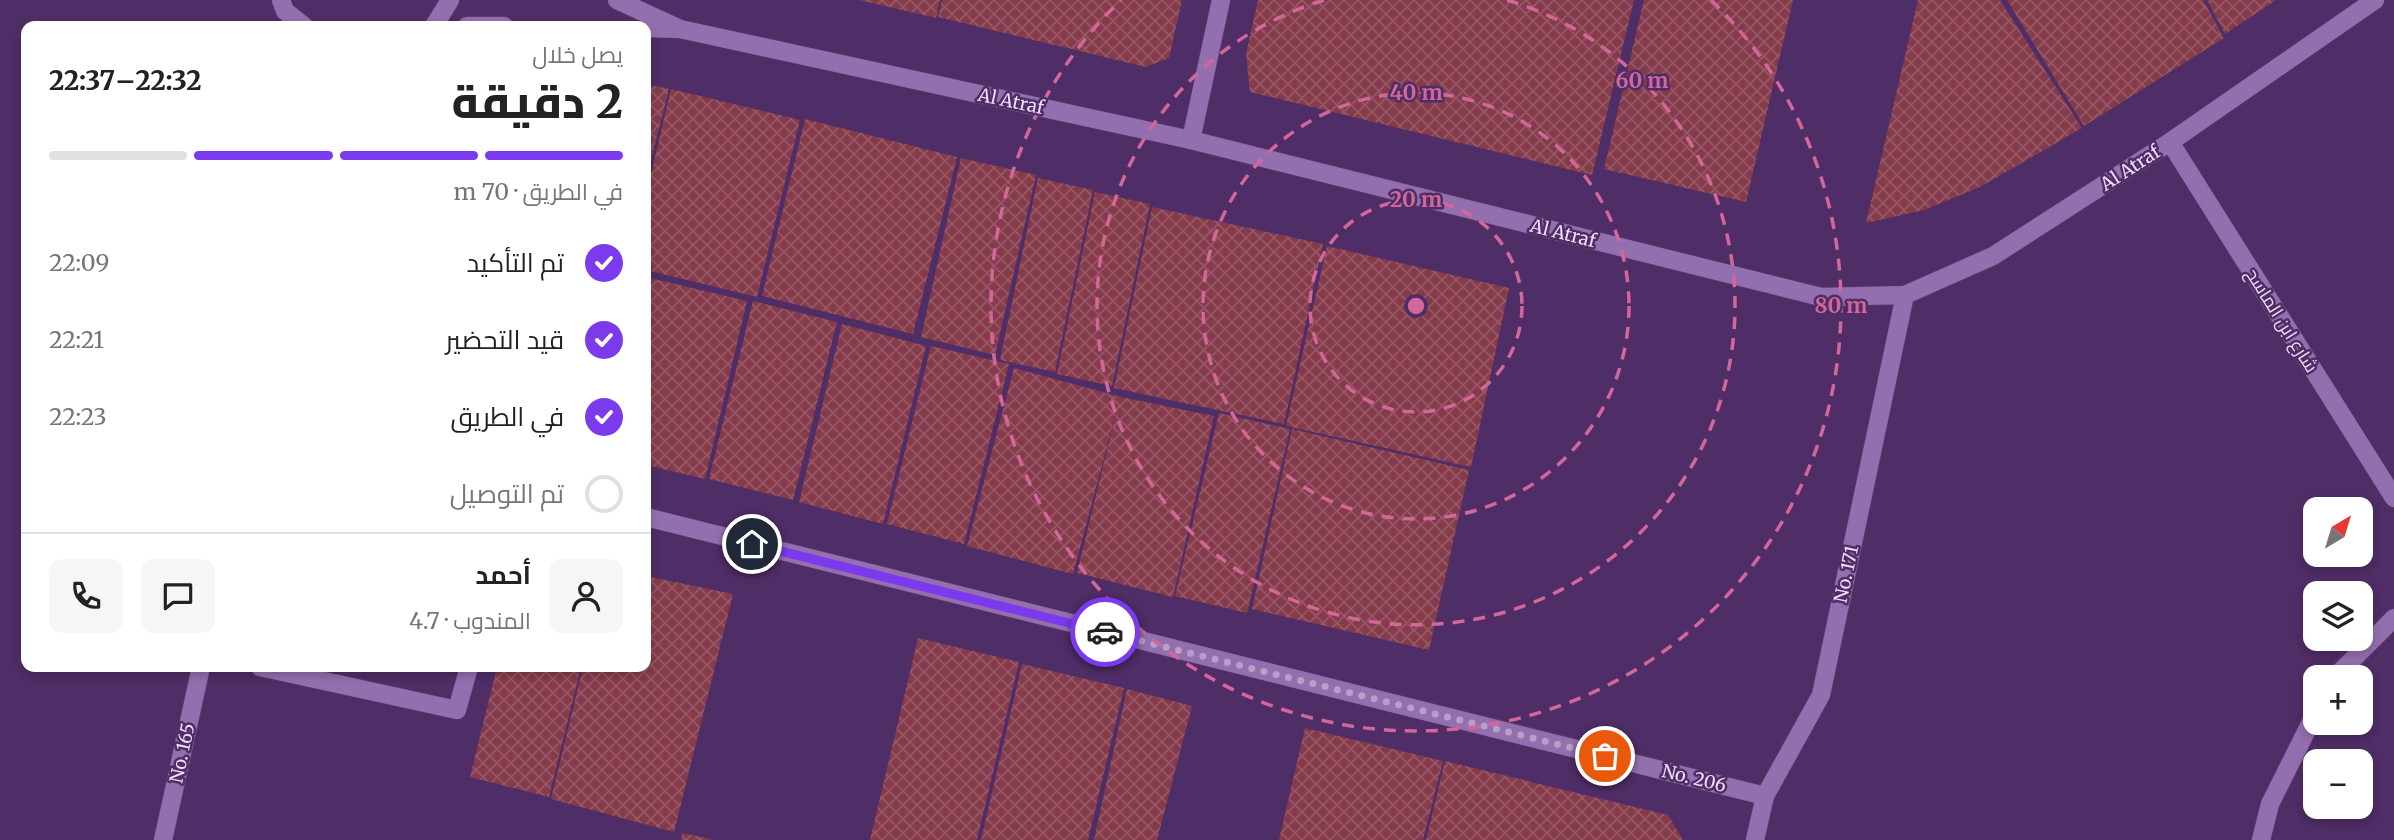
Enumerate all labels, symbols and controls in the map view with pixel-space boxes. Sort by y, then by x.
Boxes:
text: يصل خلال [532,40,623,69]
text: 22:32–22:37 [49,64,201,97]
text: 60 m [1616,67,1668,94]
text: 2 دقيقة [452,73,623,131]
text: 40 m [1389,79,1443,106]
street label: Al Atraf [975,83,1047,119]
street label: Al Atraf [2095,140,2165,196]
text: في الطريق · 70 m [454,177,623,206]
text: 20 m [1390,186,1442,213]
street label: Al Atraf [1527,214,1599,253]
icon: check [585,244,623,282]
text: تم التأكيد [466,246,564,279]
text: 22:09 [49,248,109,277]
street label: شارع ابن الماسح [2240,263,2323,377]
text: 80 m [1815,292,1867,319]
centre of rings [1404,294,1428,318]
icon: check [585,321,623,359]
text: قيد التحضير [445,323,564,356]
text: 22:21 [49,325,104,354]
icon: check [585,398,623,436]
text: في الطريق [451,400,564,433]
text: 22:23 [49,402,107,431]
text: تم التوصيل [450,477,564,510]
north arrow [2303,497,2373,567]
map controls [2303,497,2373,819]
pin [722,514,782,574]
icon: home [733,525,771,563]
street label: No. 171 [1829,543,1863,605]
text: أحمد [475,558,531,591]
button: phone [49,559,123,633]
button: chat [141,559,215,633]
button: person [549,559,623,633]
button: layers [2303,581,2373,651]
courier [1070,597,1140,667]
text: المندوب · 4.7 [409,606,531,635]
icon: car [1086,613,1124,651]
button: + [2303,665,2373,735]
street label: No. 165 [164,721,200,785]
pin [1575,726,1635,786]
icon: bag [1586,737,1624,775]
button: − [2303,749,2373,819]
street label: No. 206 [1659,759,1729,797]

